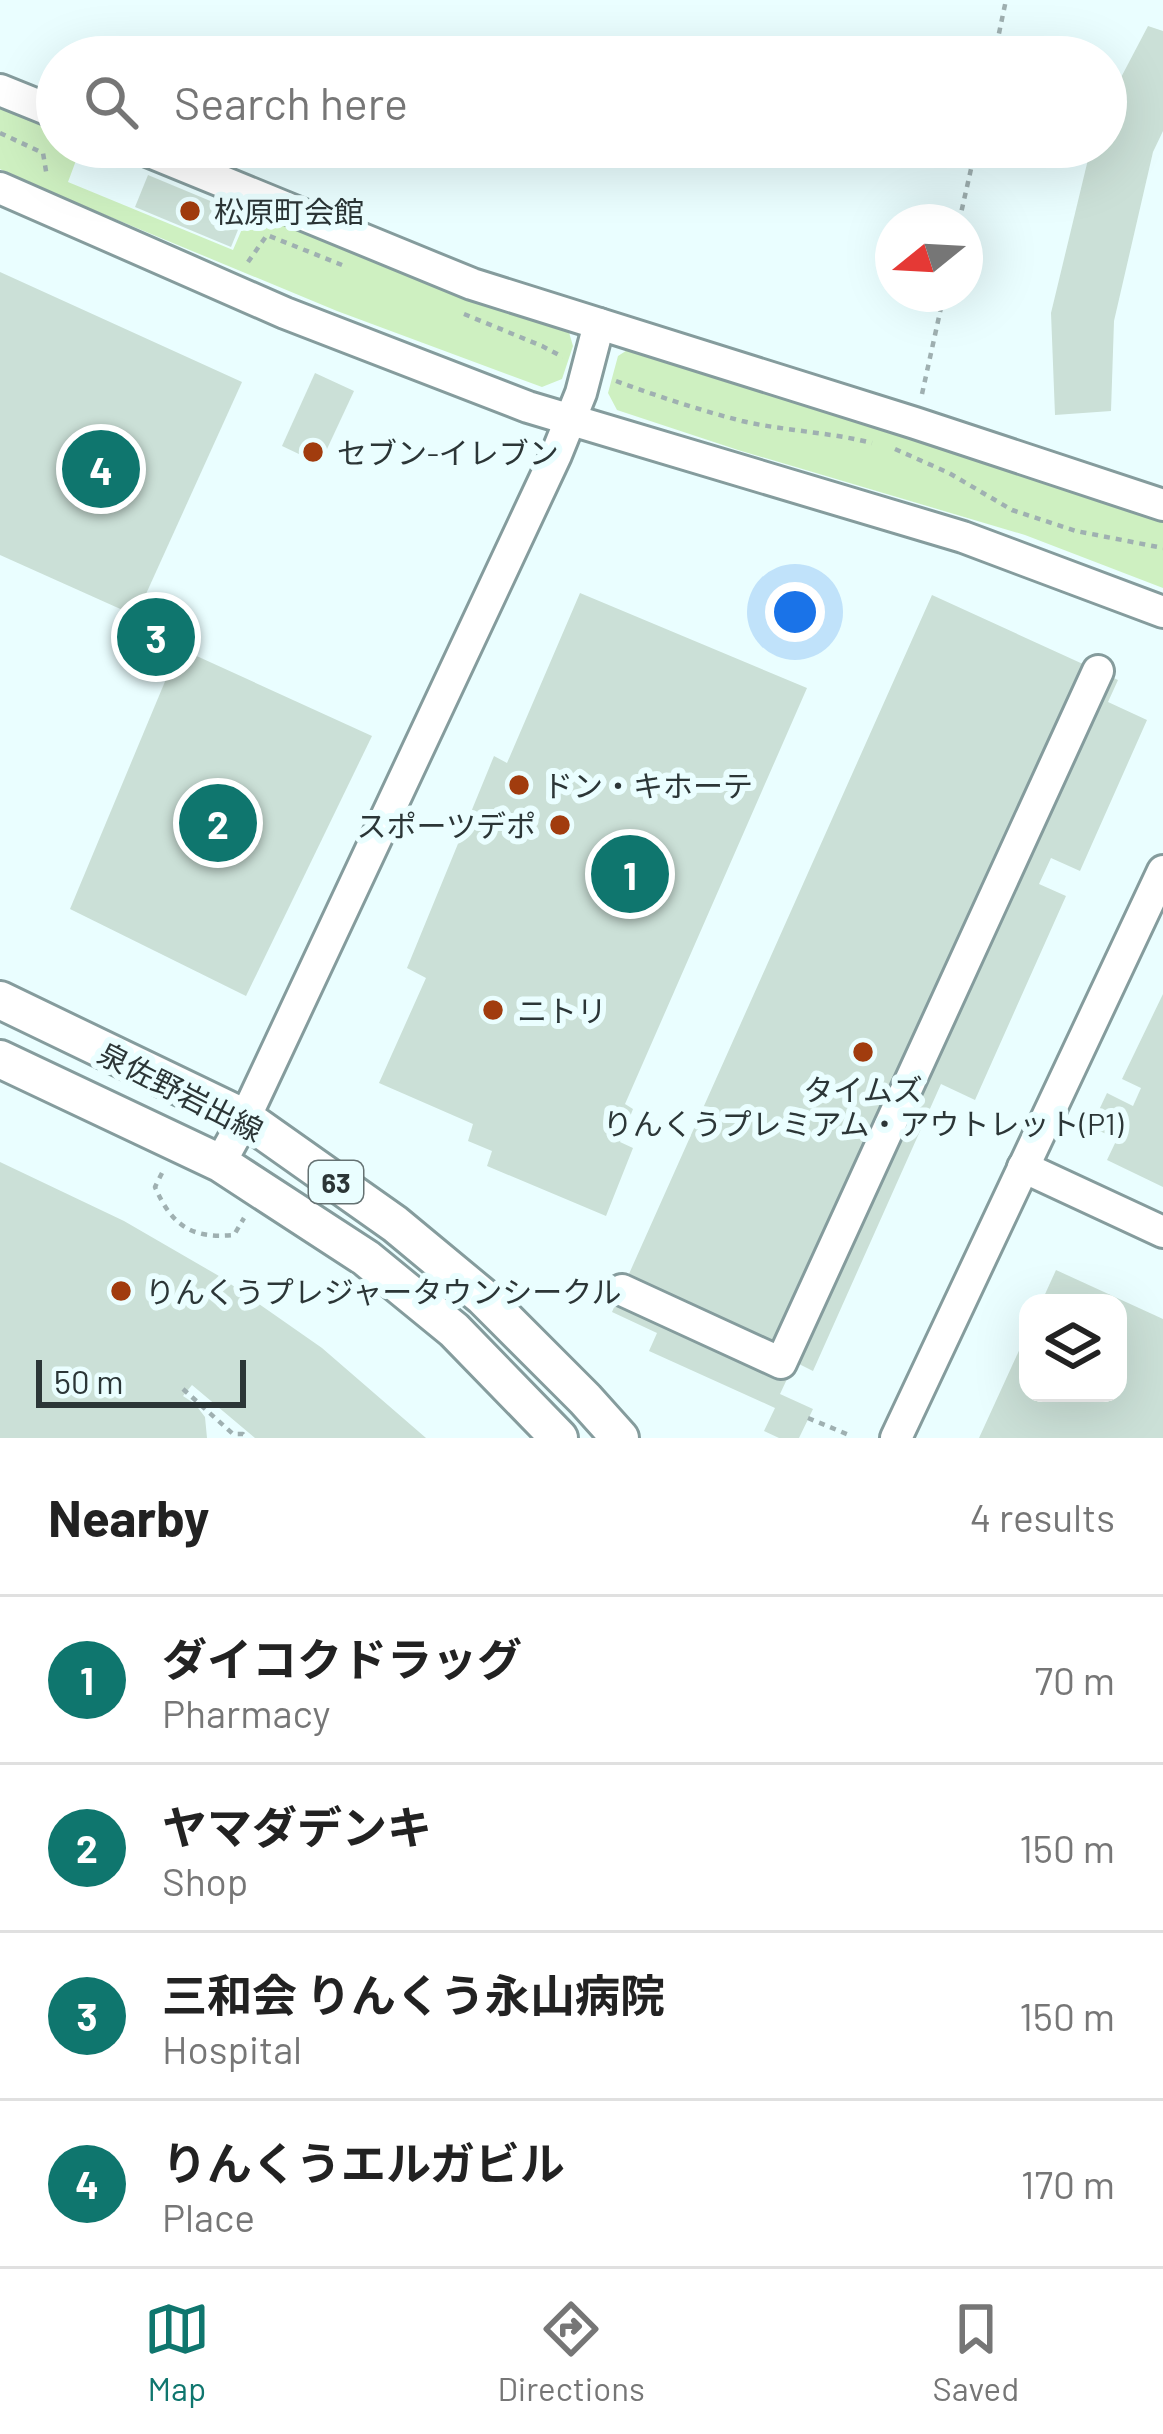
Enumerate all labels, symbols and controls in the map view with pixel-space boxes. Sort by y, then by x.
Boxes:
search box [36,36,1127,168]
icon: search [78,69,144,135]
text: Search here [174,75,408,129]
place label: 松原町会館 [214,193,364,229]
marker: 松原町会館 [177,198,203,224]
north arrow [875,204,983,312]
pin: 4 [62,424,140,514]
place label: セブン-イレブン [337,434,559,470]
marker: セブン-イレブン [300,439,326,465]
your location [765,582,825,642]
pin: 3 [117,592,195,682]
place label: ドン・キホーテ [543,767,753,803]
marker: ドン・キホーテ [506,772,532,798]
pin: 2 [179,778,257,868]
place label: スポーツデポ [357,807,536,843]
marker: スポーツデポ [547,812,573,838]
pin: 1 [591,829,669,919]
place label: ニトリ [517,992,607,1028]
marker: ニトリ [480,997,506,1023]
street label: 泉佐野岩出線 [93,1034,269,1148]
marker: タイムズ りんくうプレミアム・アウトレット(P1) [850,1039,876,1065]
place label: タイムズ りんくうプレミアム・アウトレット(P1) [603,1071,1123,1141]
road number: 63 [309,1161,363,1203]
place label: りんくうプレジャータウンシークル [145,1273,621,1309]
marker: りんくうプレジャータウンシークル [108,1278,134,1304]
map controls [1019,1294,1127,1402]
button: layers [1019,1294,1127,1402]
scale bar [36,1354,246,1407]
text: 50 m [54,1361,124,1401]
text: Nearby [48,1486,209,1547]
text: 4 results [970,1493,1115,1540]
text: ダイコクドラッグ [162,1631,522,1685]
text: 1 [80,1656,94,1703]
text: 70 m [1034,1656,1115,1703]
text: Pharmacy [162,1689,330,1736]
text: ヤマダデンキ [162,1799,432,1853]
text: 2 [76,1824,98,1871]
text: 150 m [1019,1824,1115,1871]
text: Shop [162,1857,248,1904]
text: 三和会 りんくう永山病院 [162,1967,665,2021]
text: 3 [76,1992,98,2039]
text: 150 m [1019,1992,1115,2039]
text: Hospital [162,2025,302,2072]
text: りんくうエルガビル [162,2135,565,2189]
text: 4 [75,2160,99,2207]
text: 170 m [1021,2160,1115,2207]
text: Place [162,2193,255,2240]
tab: Map [144,2296,210,2408]
tab: Directions [497,2296,645,2408]
tab: Saved [933,2296,1019,2408]

